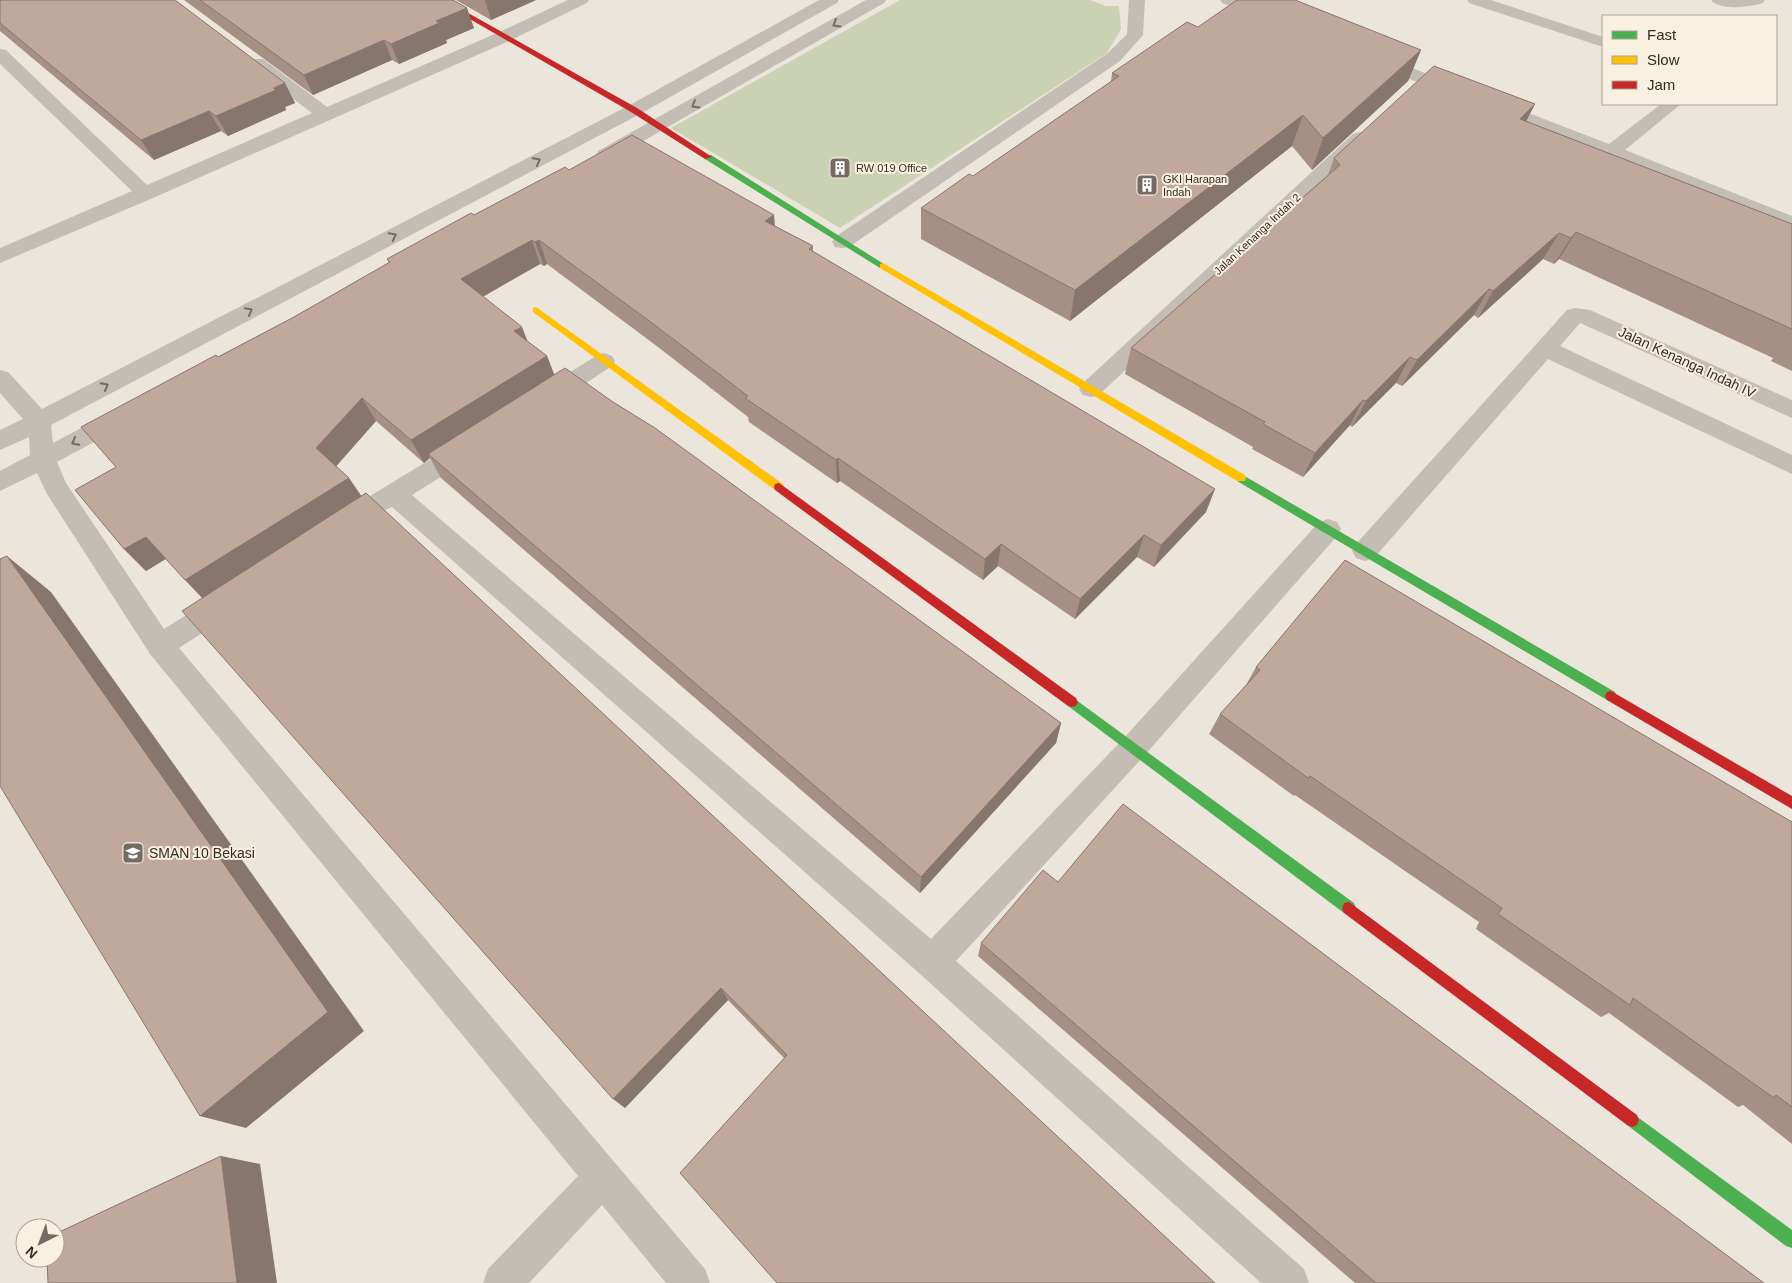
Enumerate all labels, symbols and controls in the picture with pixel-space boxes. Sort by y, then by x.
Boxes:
legend [1602,15,1777,105]
one-way arrow [832,18,841,28]
text: Fast [1647,26,1677,43]
text: Slow [1647,51,1680,68]
text: Jam [1647,76,1675,93]
one-way arrow [691,99,700,109]
building icon: RW 019 Office [828,156,852,180]
one-way arrow [532,157,541,167]
place label: RW 019 Office [856,162,927,174]
building icon: GKI Harapan Indah [1135,173,1159,197]
place label: GKI Harapan Indah [1163,173,1227,198]
street label: Jalan Kenanga Indah 2 [1212,191,1302,277]
one-way arrow [388,232,397,242]
one-way arrow [244,307,253,317]
street label: Jalan Kenanga Indah IV [1616,323,1759,401]
one-way arrow [100,382,109,392]
one-way arrow [72,436,81,446]
school or university icon: SMAN 10 Bekasi [121,841,145,865]
place label: SMAN 10 Bekasi [149,845,255,861]
north arrow [15,1218,65,1268]
text: N [22,1243,40,1262]

